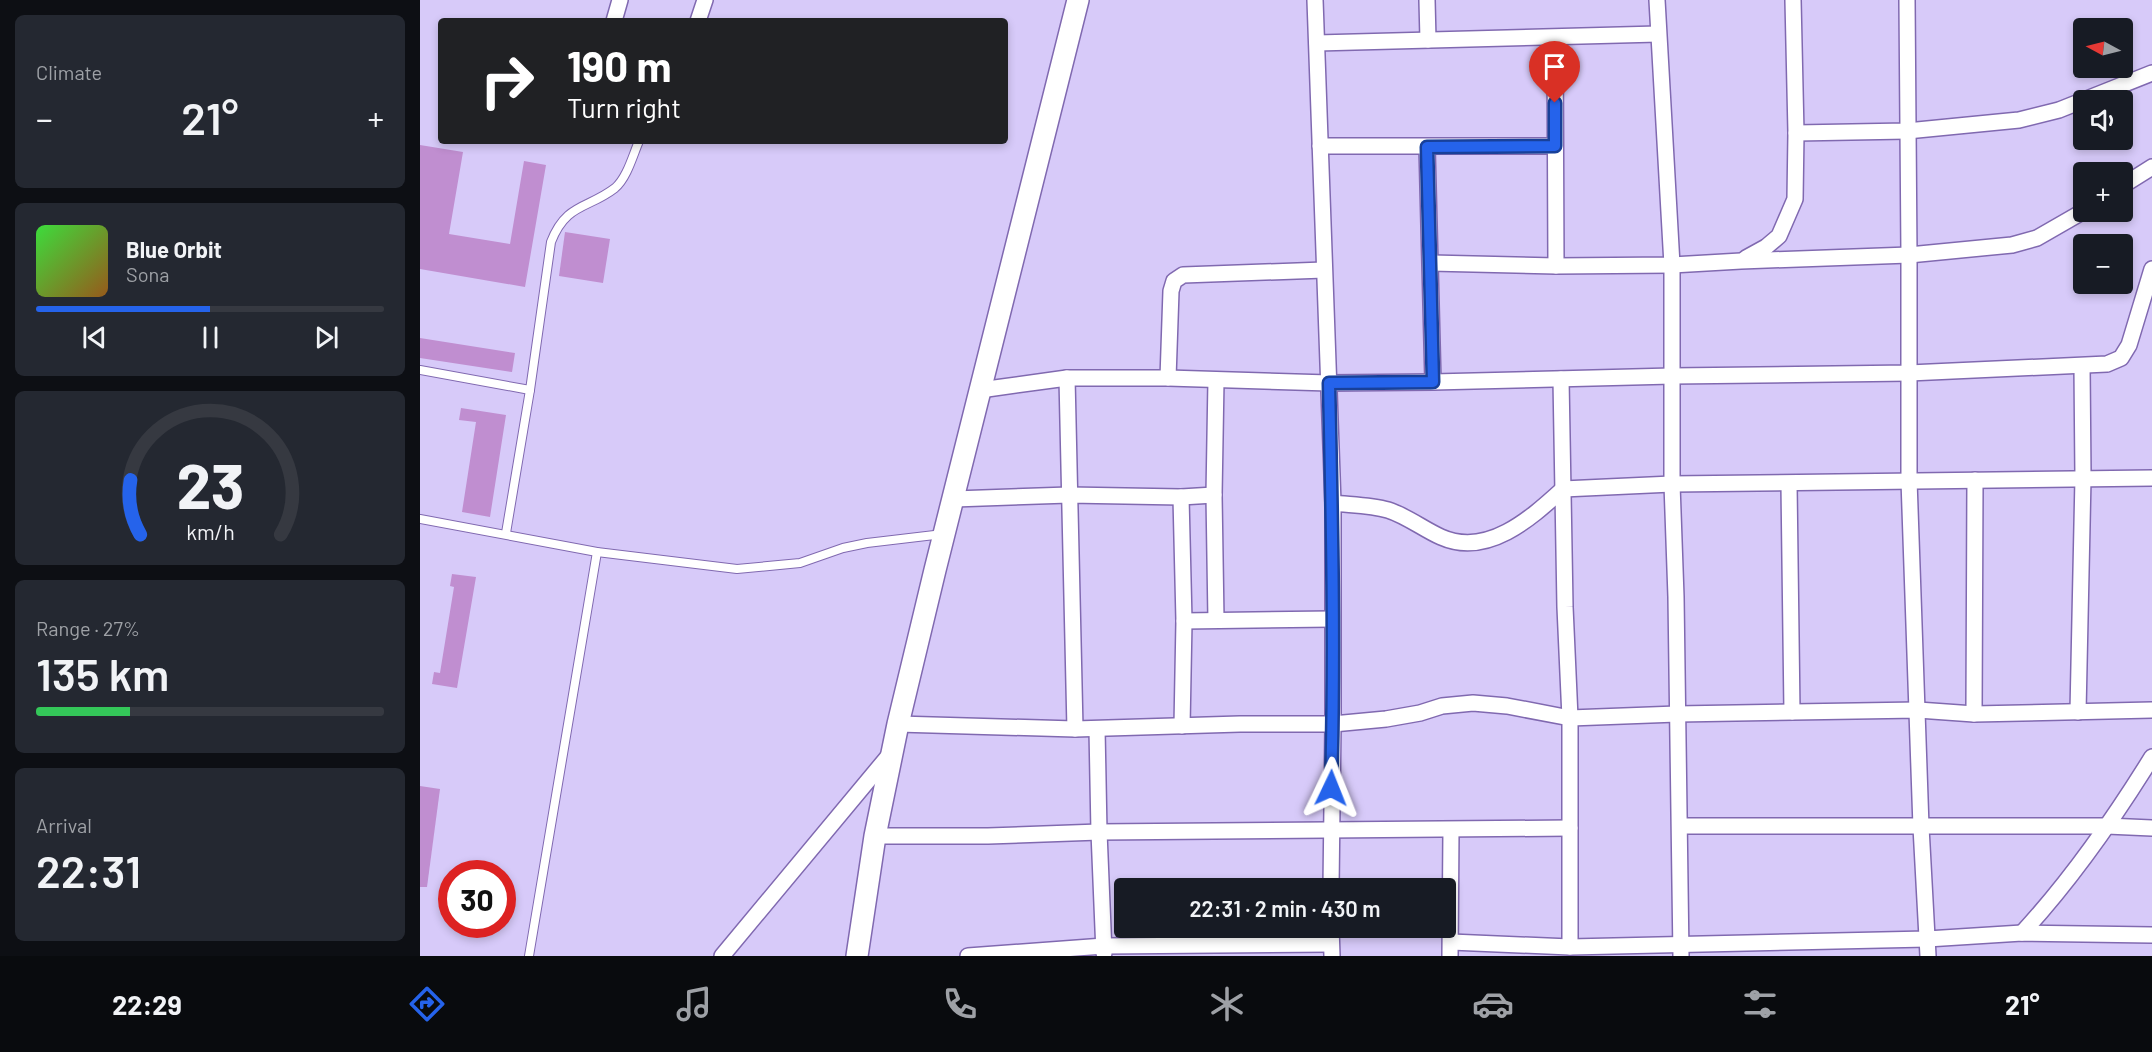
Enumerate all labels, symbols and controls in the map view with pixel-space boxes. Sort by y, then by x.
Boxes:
north arrow [2073,18,2133,78]
map controls [2073,18,2133,294]
text: 190 m [567,40,672,90]
pin [1529,41,1580,103]
icon: right [468,42,546,120]
icon: arrive [1538,50,1571,83]
text: Climate [36,60,102,84]
text: 21° [181,90,239,144]
button: sound [2073,90,2133,150]
text: Turn right [567,91,681,123]
text: − [36,98,53,138]
text: + [367,98,384,138]
button: + [2073,162,2133,222]
button: − [2073,234,2133,294]
text: Blue Orbit [126,236,222,262]
text: Sona [126,262,170,286]
icon: previous [78,321,111,354]
icon: pause [194,321,227,354]
icon: next [310,321,343,354]
text: 23 [176,447,244,521]
text: km/h [186,519,234,544]
text: Range · 27% [36,616,140,640]
text: 135 km [36,646,169,700]
position arrow [1299,756,1363,820]
text: Arrival [36,813,92,837]
text: 22:31 [36,843,141,897]
speed limit sign: 30 [438,860,516,938]
text: 22:31 · 2 min · 430 m [1190,895,1380,921]
icon: directions [406,983,448,1025]
icon: music [673,983,715,1025]
icon: phone [939,983,981,1025]
icon: climate [1206,983,1248,1025]
icon: car [1472,983,1514,1025]
icon: filters [1739,983,1781,1025]
text: 22:29 [112,988,182,1020]
text: 21° [2005,988,2040,1020]

